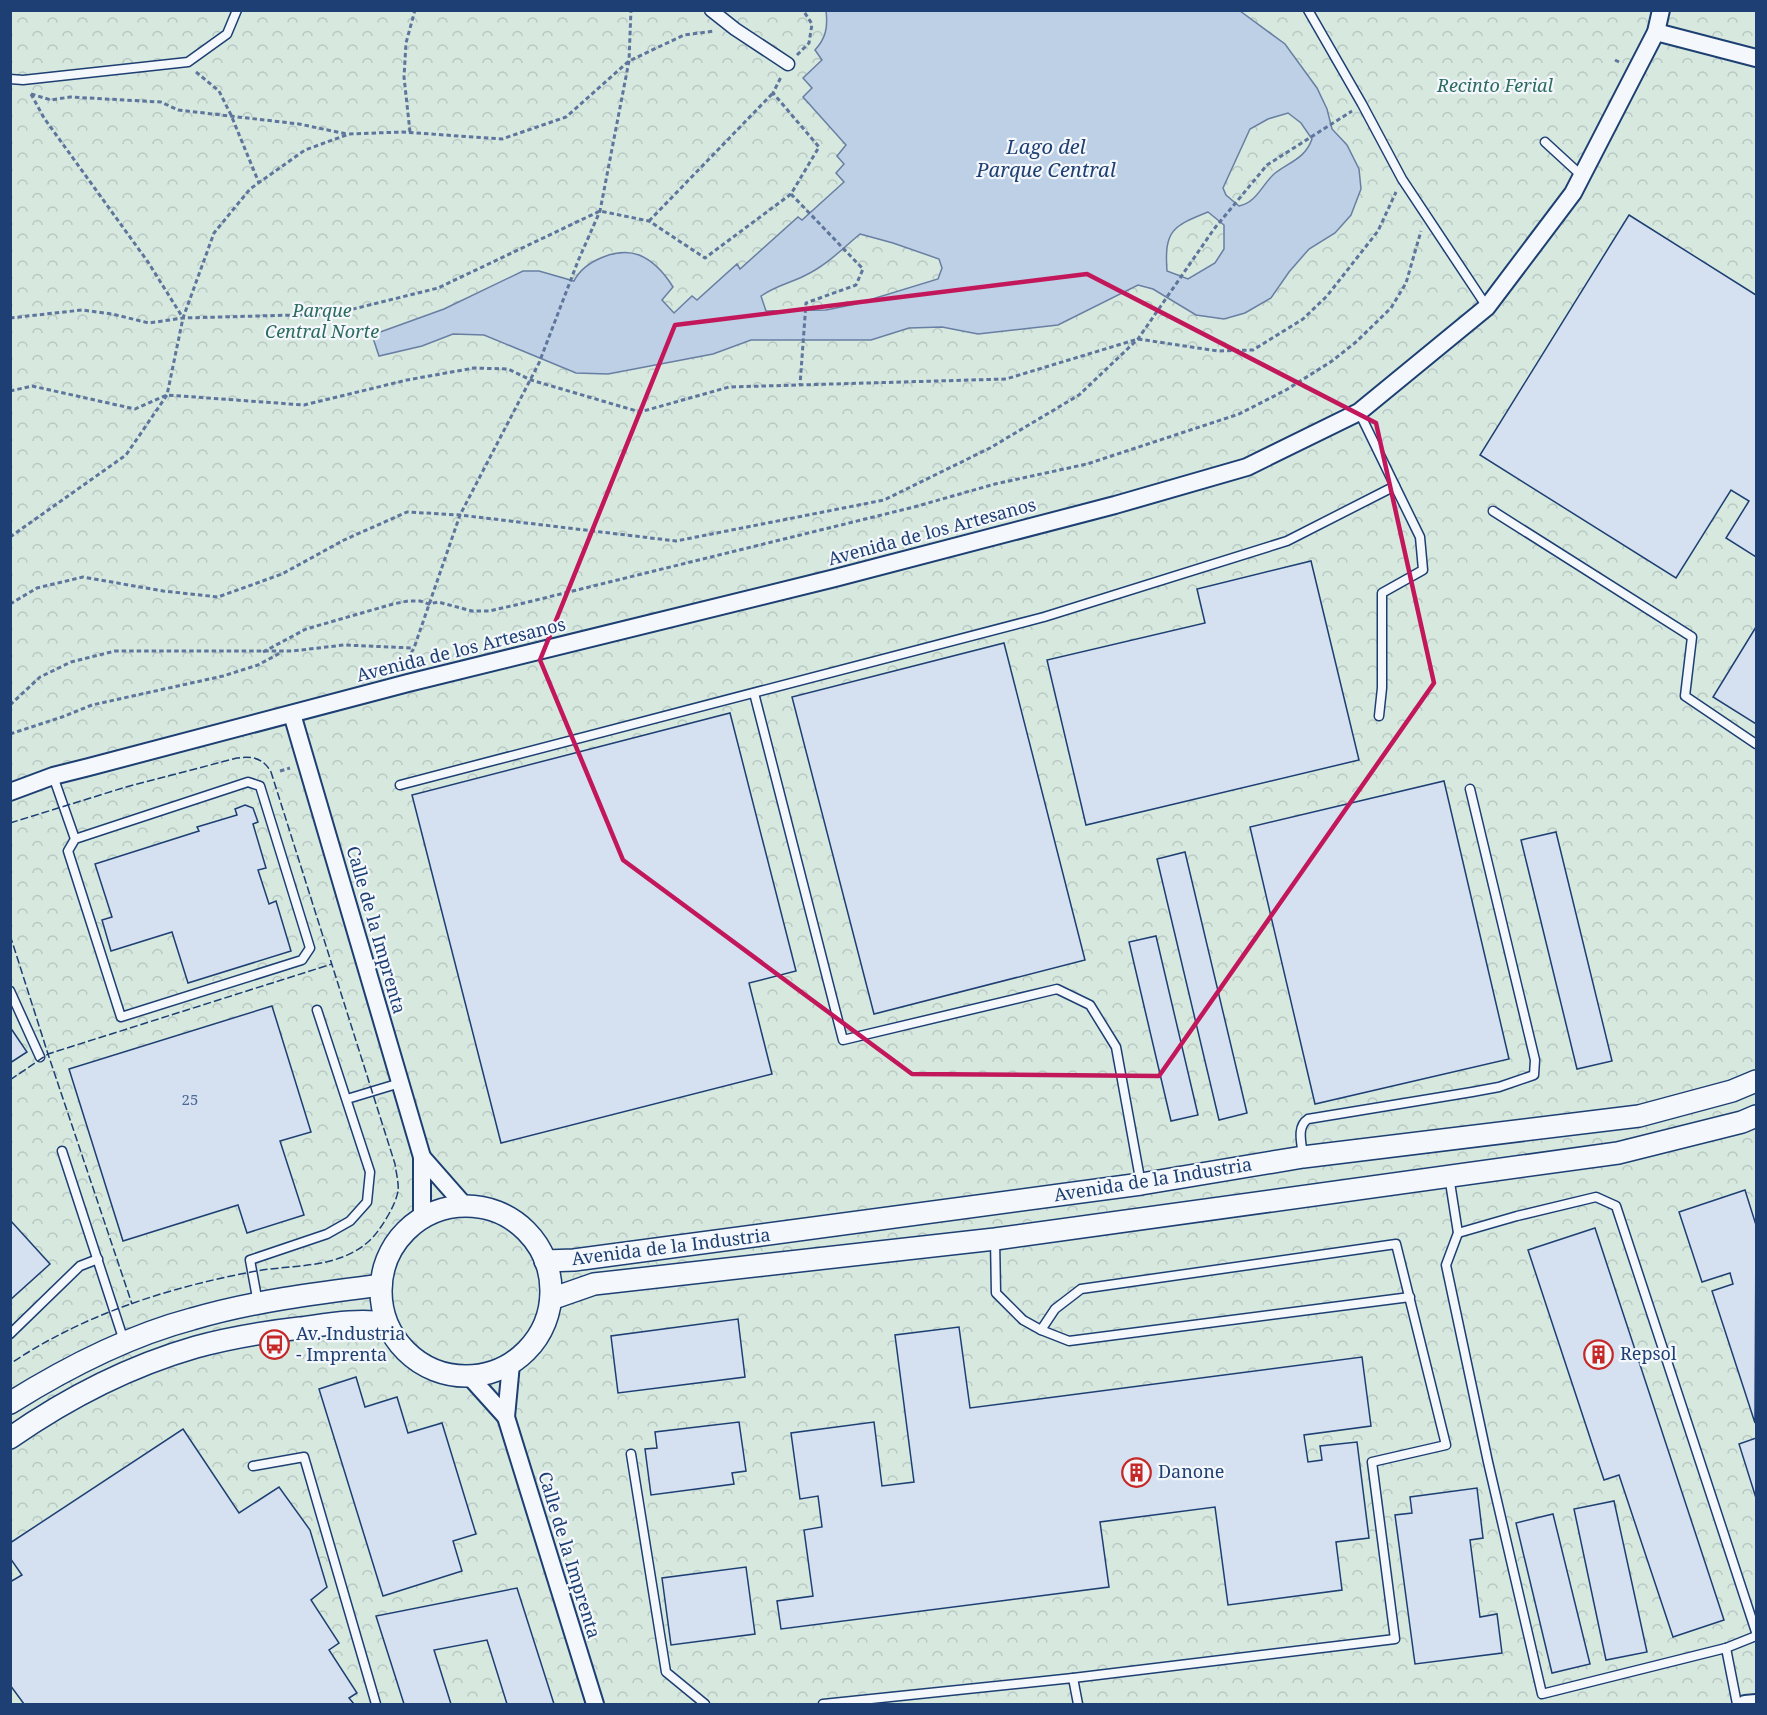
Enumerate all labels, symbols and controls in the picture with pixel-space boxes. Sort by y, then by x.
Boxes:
park label: Recinto Ferial [1436,73,1554,97]
water label: Lago del Parque Central [975,133,1116,183]
park label: Parque Central Norte [265,298,379,343]
street label: Avenida de los Artesanos [825,492,1038,570]
street label: Avenida de los Artesanos [354,611,568,687]
street label: Calle de la Imprenta [342,843,412,1016]
house number: 25 [182,1089,198,1109]
street label: Avenida de la Industria [1052,1152,1254,1207]
street label: Avenida de la Industria [570,1222,772,1270]
place label: Av. Industria - Imprenta [296,1321,405,1366]
bus stop icon: Av. Industria - Imprenta [259,1328,291,1360]
building icon: Repsol [1583,1338,1615,1370]
place label: Repsol [1620,1341,1677,1365]
building icon: Danone [1121,1456,1153,1488]
place label: Danone [1158,1459,1224,1483]
street label: Calle de la Imprenta [533,1468,607,1641]

